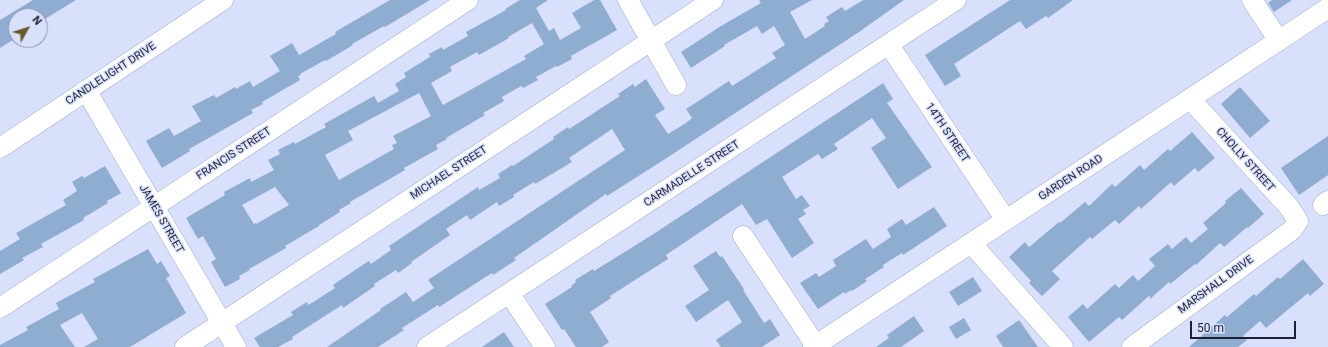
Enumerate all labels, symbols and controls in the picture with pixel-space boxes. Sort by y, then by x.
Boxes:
north arrow [8,8,48,48]
text: N [29,14,44,28]
street label: CANDLELIGHT DRIVE [63,40,159,108]
street label: 14TH STREET [922,101,972,165]
street label: FRANCIS STREET [194,125,274,183]
street label: CHOLLY STREET [1213,125,1277,195]
street label: CARMADELLE STREET [642,138,742,210]
street label: MICHAEL STREET [408,143,490,203]
street label: GARDEN ROAD [1036,152,1106,204]
street label: JAMES STREET [136,182,186,256]
street label: MARSHALL DRIVE [1176,253,1256,317]
scale bar [1192,313,1298,339]
text: 50 m [1197,321,1224,335]

